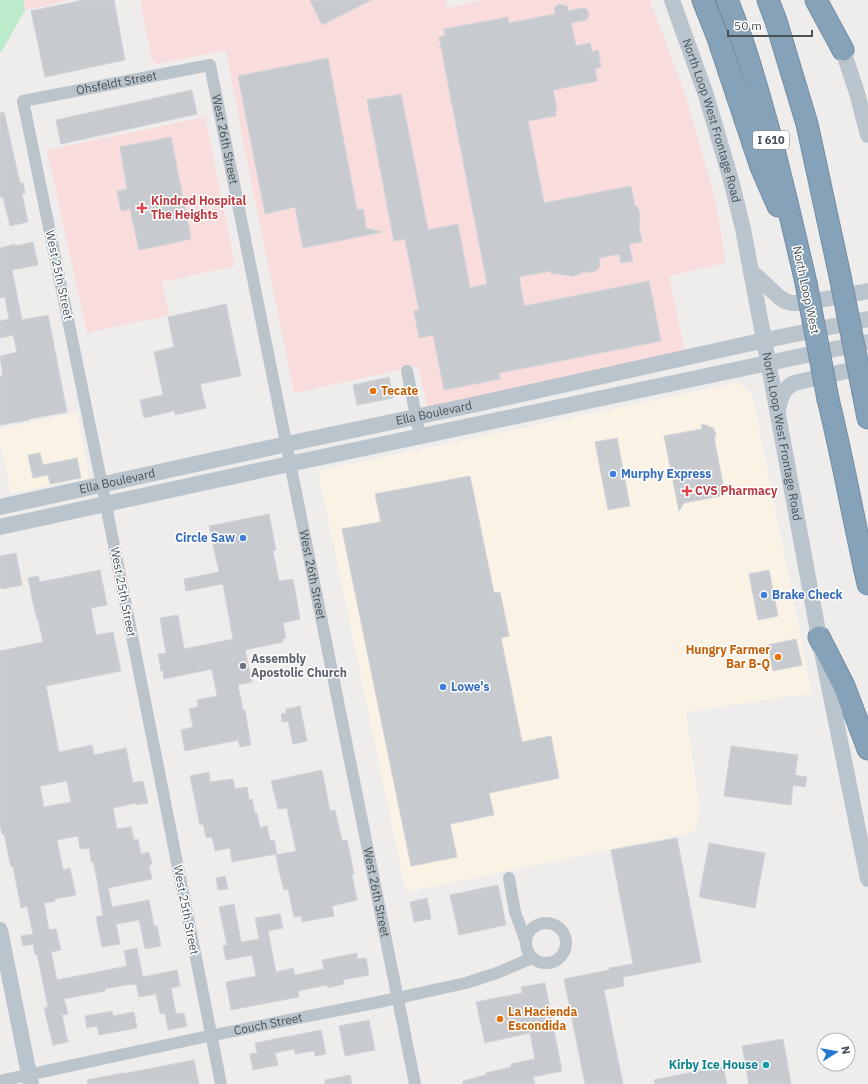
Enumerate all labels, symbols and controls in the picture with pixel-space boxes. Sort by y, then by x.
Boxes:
scale bar [728,12,812,38]
text: 50 m [734,18,762,33]
street label: North Loop West Frontage Road [679,36,744,204]
street label: Ohsfeldt Street [75,67,158,98]
street label: West 26th Street [209,93,242,185]
road number: I 610 [753,131,789,149]
place label: Kindred Hospital The Heights [151,193,247,222]
marker: Kindred Hospital The Heights [136,202,148,214]
street label: West 25th Street [43,229,76,321]
street label: North Loop West [790,244,823,335]
street label: North Loop West Frontage Road [759,351,805,522]
place label: Tecate [381,383,418,398]
marker: Tecate [368,386,378,396]
street label: Ella Boulevard [394,397,473,428]
street label: Ella Boulevard [78,465,157,496]
place label: Murphy Express [621,466,711,481]
marker: Murphy Express [608,469,618,479]
place label: CVS Pharmacy [695,483,778,498]
marker: CVS Pharmacy [682,486,692,496]
street label: West 26th Street [297,528,329,621]
place label: Circle Saw [175,530,235,545]
marker: Circle Saw [238,533,248,543]
street label: West 25th Street [107,546,140,638]
place label: Brake Check [772,587,843,602]
marker: Brake Check [759,590,769,600]
place label: Hungry Farmer Bar B-Q [686,642,770,671]
place label: Assembly Apostolic Church [251,651,347,680]
marker: Hungry Farmer Bar B-Q [773,652,783,662]
marker: Assembly Apostolic Church [238,661,248,671]
place label: Lowe's [451,679,490,694]
marker: Lowe's [438,682,448,692]
street label: West 26th Street [361,846,393,938]
street label: West 25th Street [170,864,203,956]
place label: La Hacienda Escondida [508,1004,577,1033]
street label: Couch Street [232,1010,304,1038]
marker: La Hacienda Escondida [495,1014,505,1024]
north arrow [816,1032,856,1072]
text: N [838,1045,853,1055]
place label: Kirby Ice House [669,1057,758,1072]
marker: Kirby Ice House [761,1060,771,1070]

